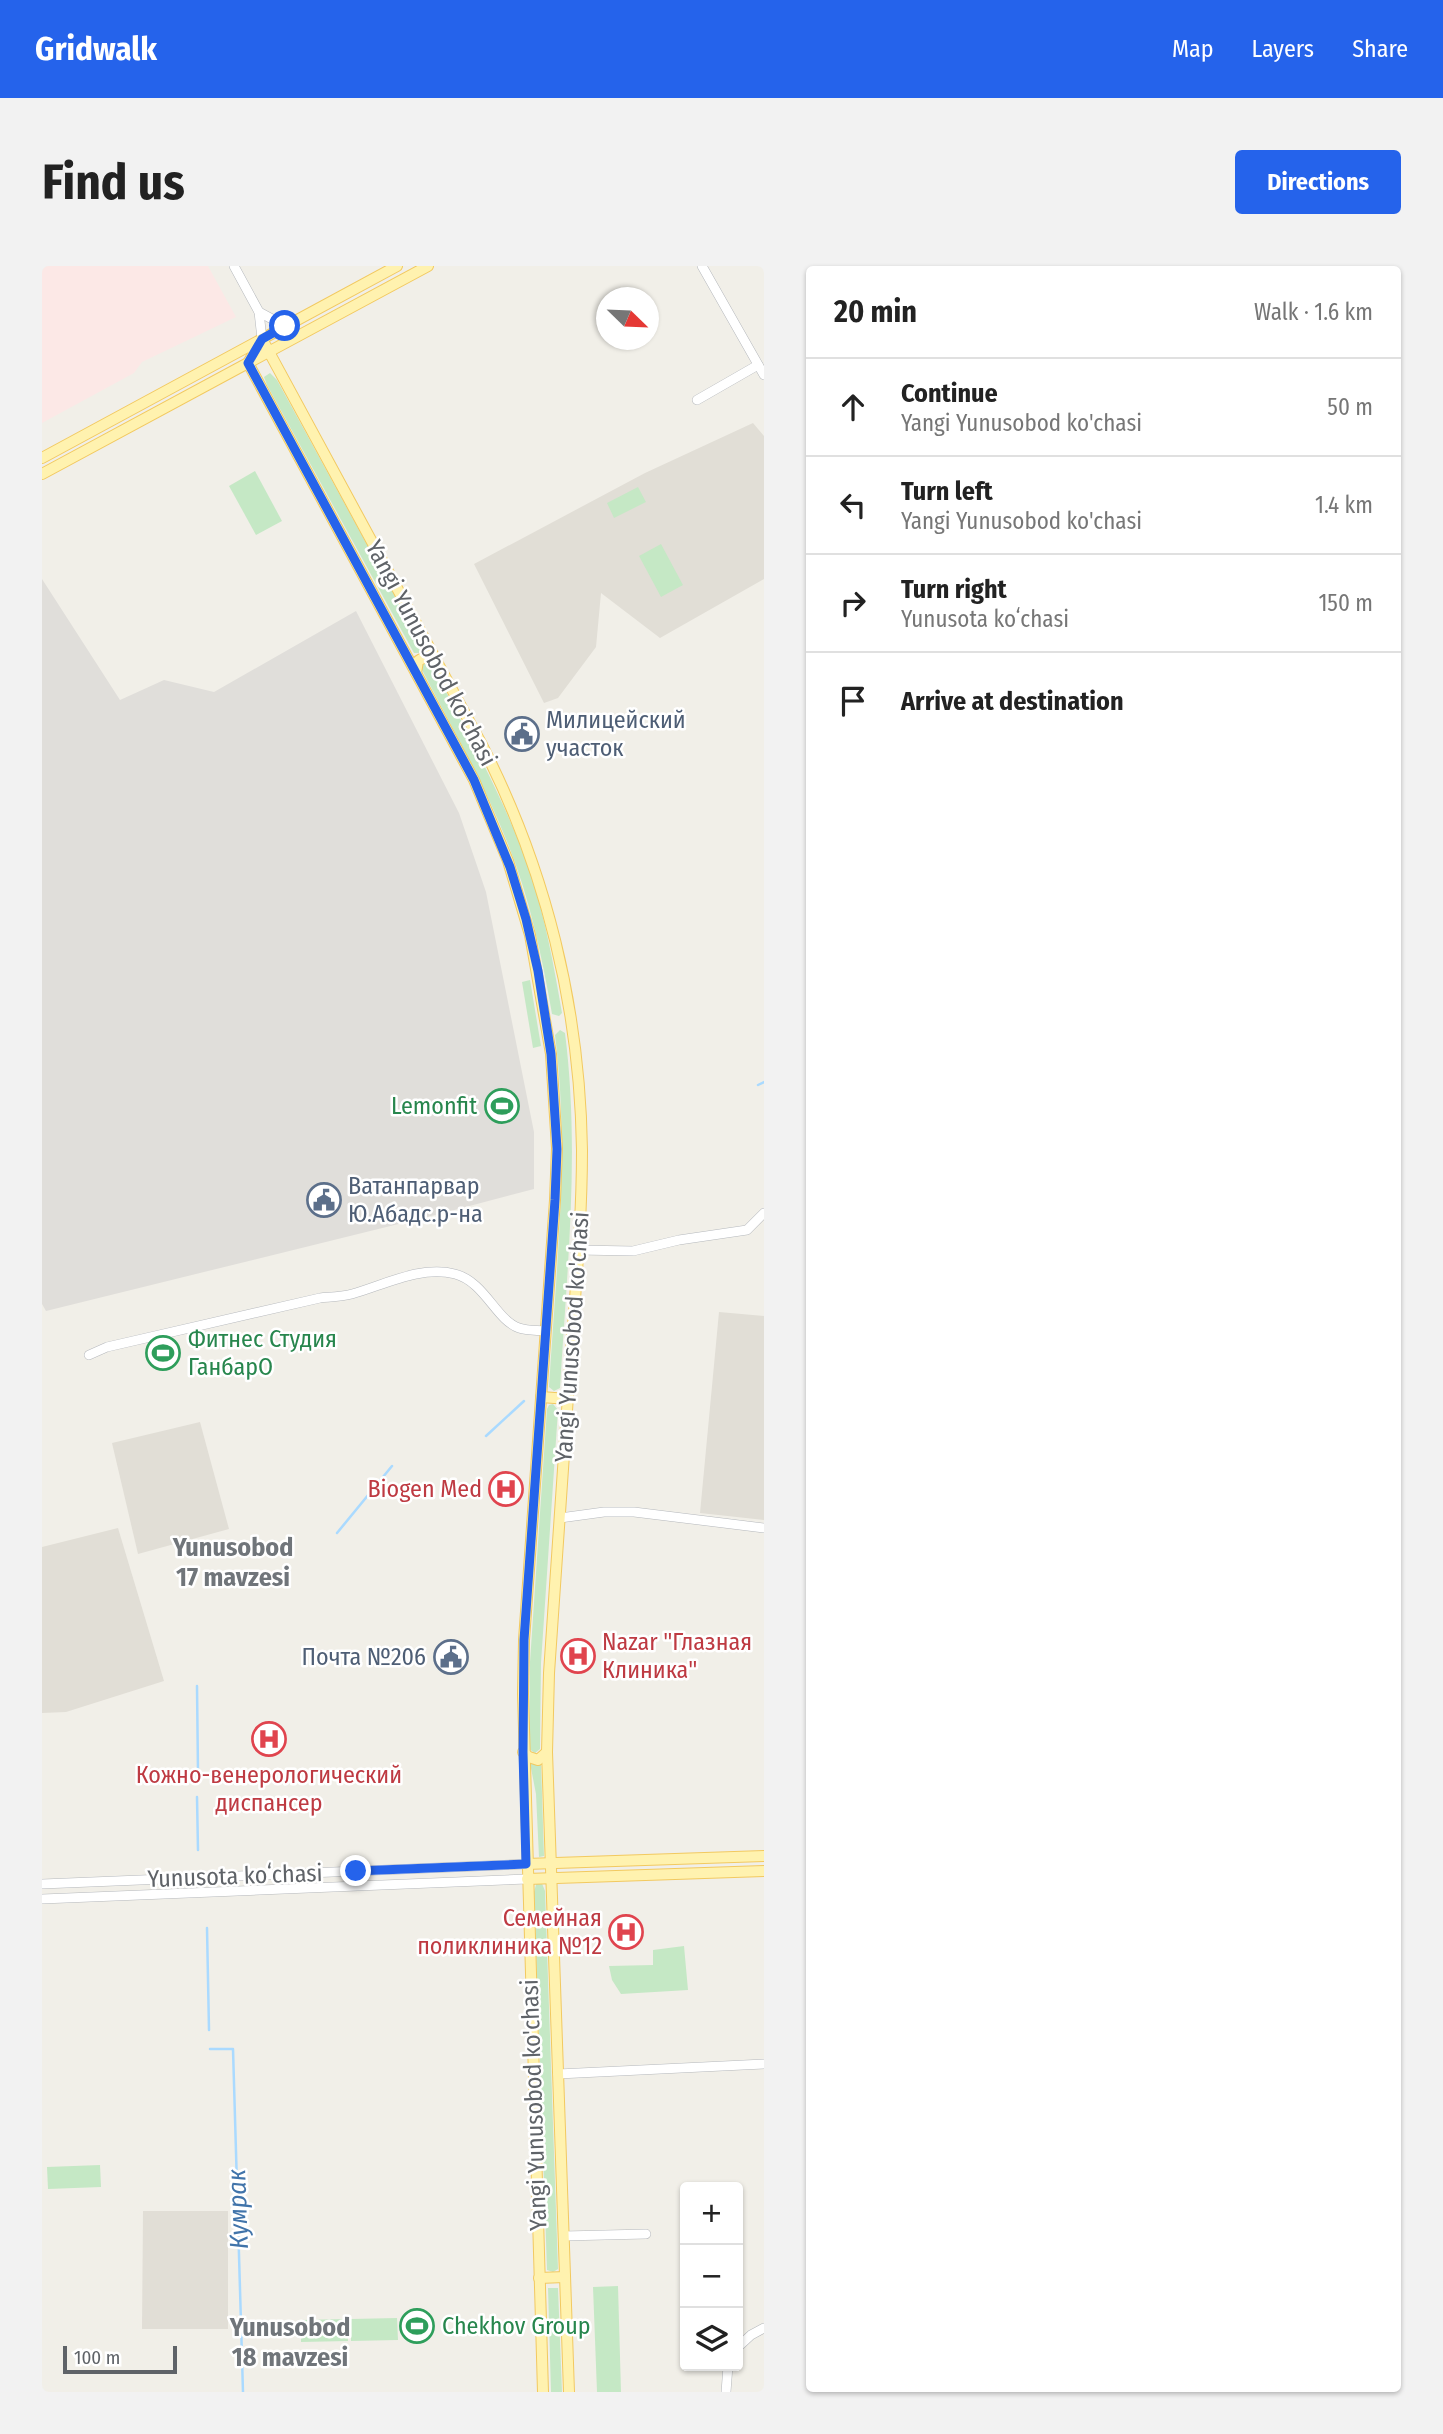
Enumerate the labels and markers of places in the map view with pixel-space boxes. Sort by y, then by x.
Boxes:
place label: Милицейский участок [546,706,686,762]
public building icon: Милицейский участок [503,715,541,753]
sports icon: Lemonfit [483,1087,521,1125]
place label: Lemonfit [391,1092,477,1120]
place label: Ватанпарвар Ю.Абадс.р-на [348,1172,483,1228]
public building icon: Ватанпарвар Ю.Абадс.р-на [305,1181,343,1219]
place label: Фитнес Студия ГанбарО [188,1325,337,1381]
sports icon: Фитнес Студия ГанбарО [144,1334,182,1372]
hospital icon: Biogen Med [487,1470,525,1508]
place label: Biogen Med [367,1475,482,1503]
place label: Nazar "Глазная Клиника" [602,1628,752,1684]
hospital icon: Nazar "Глазная Клиника" [559,1637,597,1675]
public building icon: Почта №206 [432,1638,470,1676]
place label: Почта №206 [302,1643,426,1671]
hospital icon: Кожно-венерологический диспансер [250,1720,288,1758]
place label: Кожно-венерологический диспансер [136,1761,402,1817]
place label: Семейная поликлиника №12 [417,1904,602,1960]
hospital icon: Семейная поликлиника №12 [607,1913,645,1951]
sports icon: Chekhov Group [398,2307,436,2345]
place label: Chekhov Group [442,2312,591,2340]

